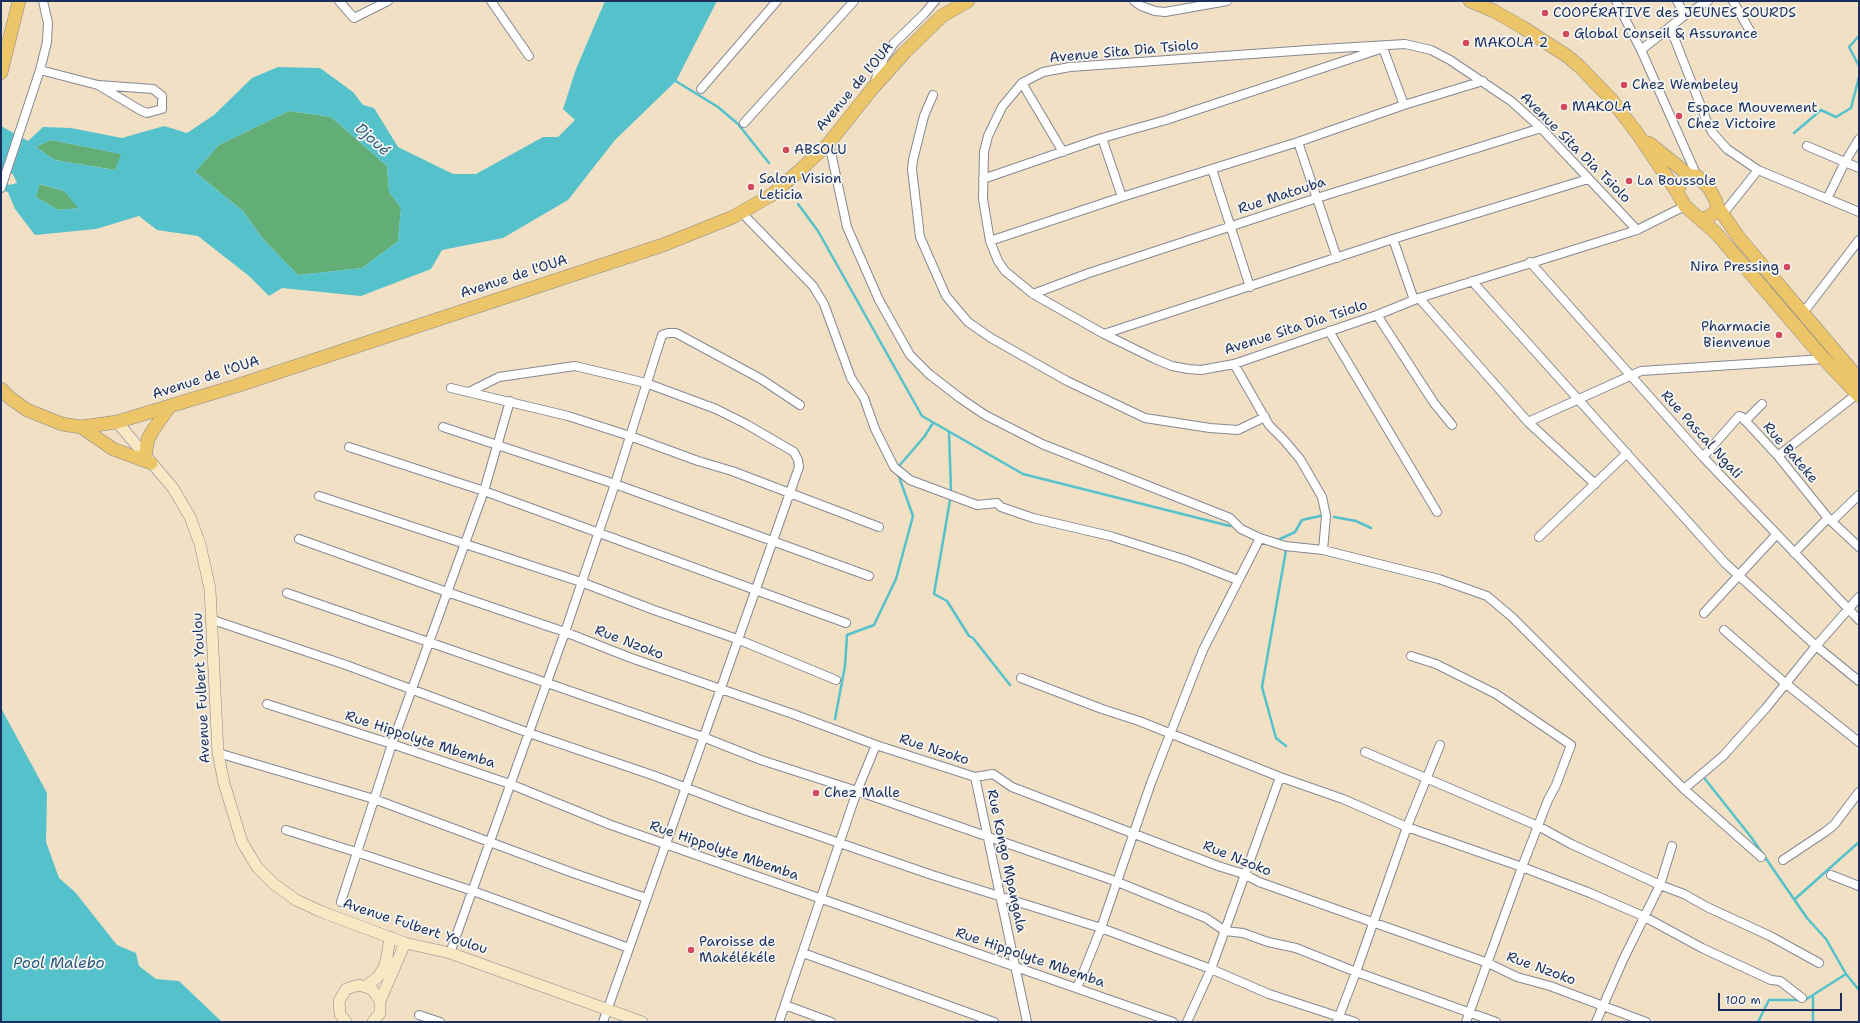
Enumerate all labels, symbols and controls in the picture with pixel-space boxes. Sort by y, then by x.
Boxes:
place label: COOPÉRATIVE des JEUNES SOURDS [1553,5,1796,21]
marker: COOPÉRATIVE des JEUNES SOURDS [1540,8,1550,18]
place label: Global Conseil & Assurance [1574,26,1758,42]
marker: Global Conseil & Assurance [1561,29,1571,39]
place label: MAKOLA 2 [1474,35,1548,51]
street label: Avenue Sita Dia Tsiolo [1049,37,1199,67]
marker: MAKOLA 2 [1461,38,1471,48]
street label: Avenue de l'OUA [813,39,897,135]
place label: Chez Wembeley [1632,77,1739,93]
marker: Chez Wembeley [1619,80,1629,90]
street label: Avenue Sita Dia Tsiolo [1516,89,1634,207]
place label: MAKOLA [1572,99,1632,115]
place label: Espace Mouvement Chez Victoire [1687,100,1818,132]
marker: MAKOLA [1559,102,1569,112]
marker: Espace Mouvement Chez Victoire [1674,111,1684,121]
water label: Djoué [351,120,393,160]
place label: ABSOLU [794,142,847,158]
marker: ABSOLU [781,145,791,155]
place label: Salon Vision Leticia [759,171,842,204]
place label: La Boussole [1637,173,1716,189]
street label: Rue Matouba [1236,174,1328,218]
marker: La Boussole [1624,176,1634,186]
marker: Salon Vision Leticia [746,182,756,192]
street label: Avenue de l'OUA [458,252,570,302]
place label: Nira Pressing [1690,259,1779,275]
marker: Nira Pressing [1782,262,1792,272]
street label: Avenue Sita Dia Tsiolo [1222,297,1370,359]
place label: Pharmacie Bienvenue [1701,319,1771,352]
marker: Pharmacie Bienvenue [1774,330,1784,340]
street label: Avenue de l'OUA [150,353,262,403]
street label: Rue Pascal Ngali [1657,387,1745,483]
street label: Rue Bateke [1759,419,1821,487]
street label: Avenue Fulbert Youlou [190,612,214,764]
street label: Rue Nzoko [592,622,666,664]
street label: Rue Hippolyte Mbemba [343,708,497,772]
street label: Rue Nzoko [897,731,971,769]
place label: Chez Malle [824,785,900,801]
marker: Chez Malle [811,788,821,798]
street label: Rue Kongo Mpangala [983,788,1029,934]
street label: Rue Hippolyte Mbemba [647,818,801,884]
street label: Rue Nzoko [1200,838,1274,880]
street label: Avenue Fulbert Youlou [340,896,490,958]
street label: Rue Hippolyte Mbemba [953,925,1107,991]
place label: Paroisse de Makélékéle [699,934,776,966]
marker: Paroisse de Makélékéle [686,945,696,955]
street label: Rue Nzoko [1504,949,1578,989]
water label: Pool Malebo [13,955,105,973]
scale bar [1720,985,1844,1011]
text: 100 m [1725,992,1761,1008]

